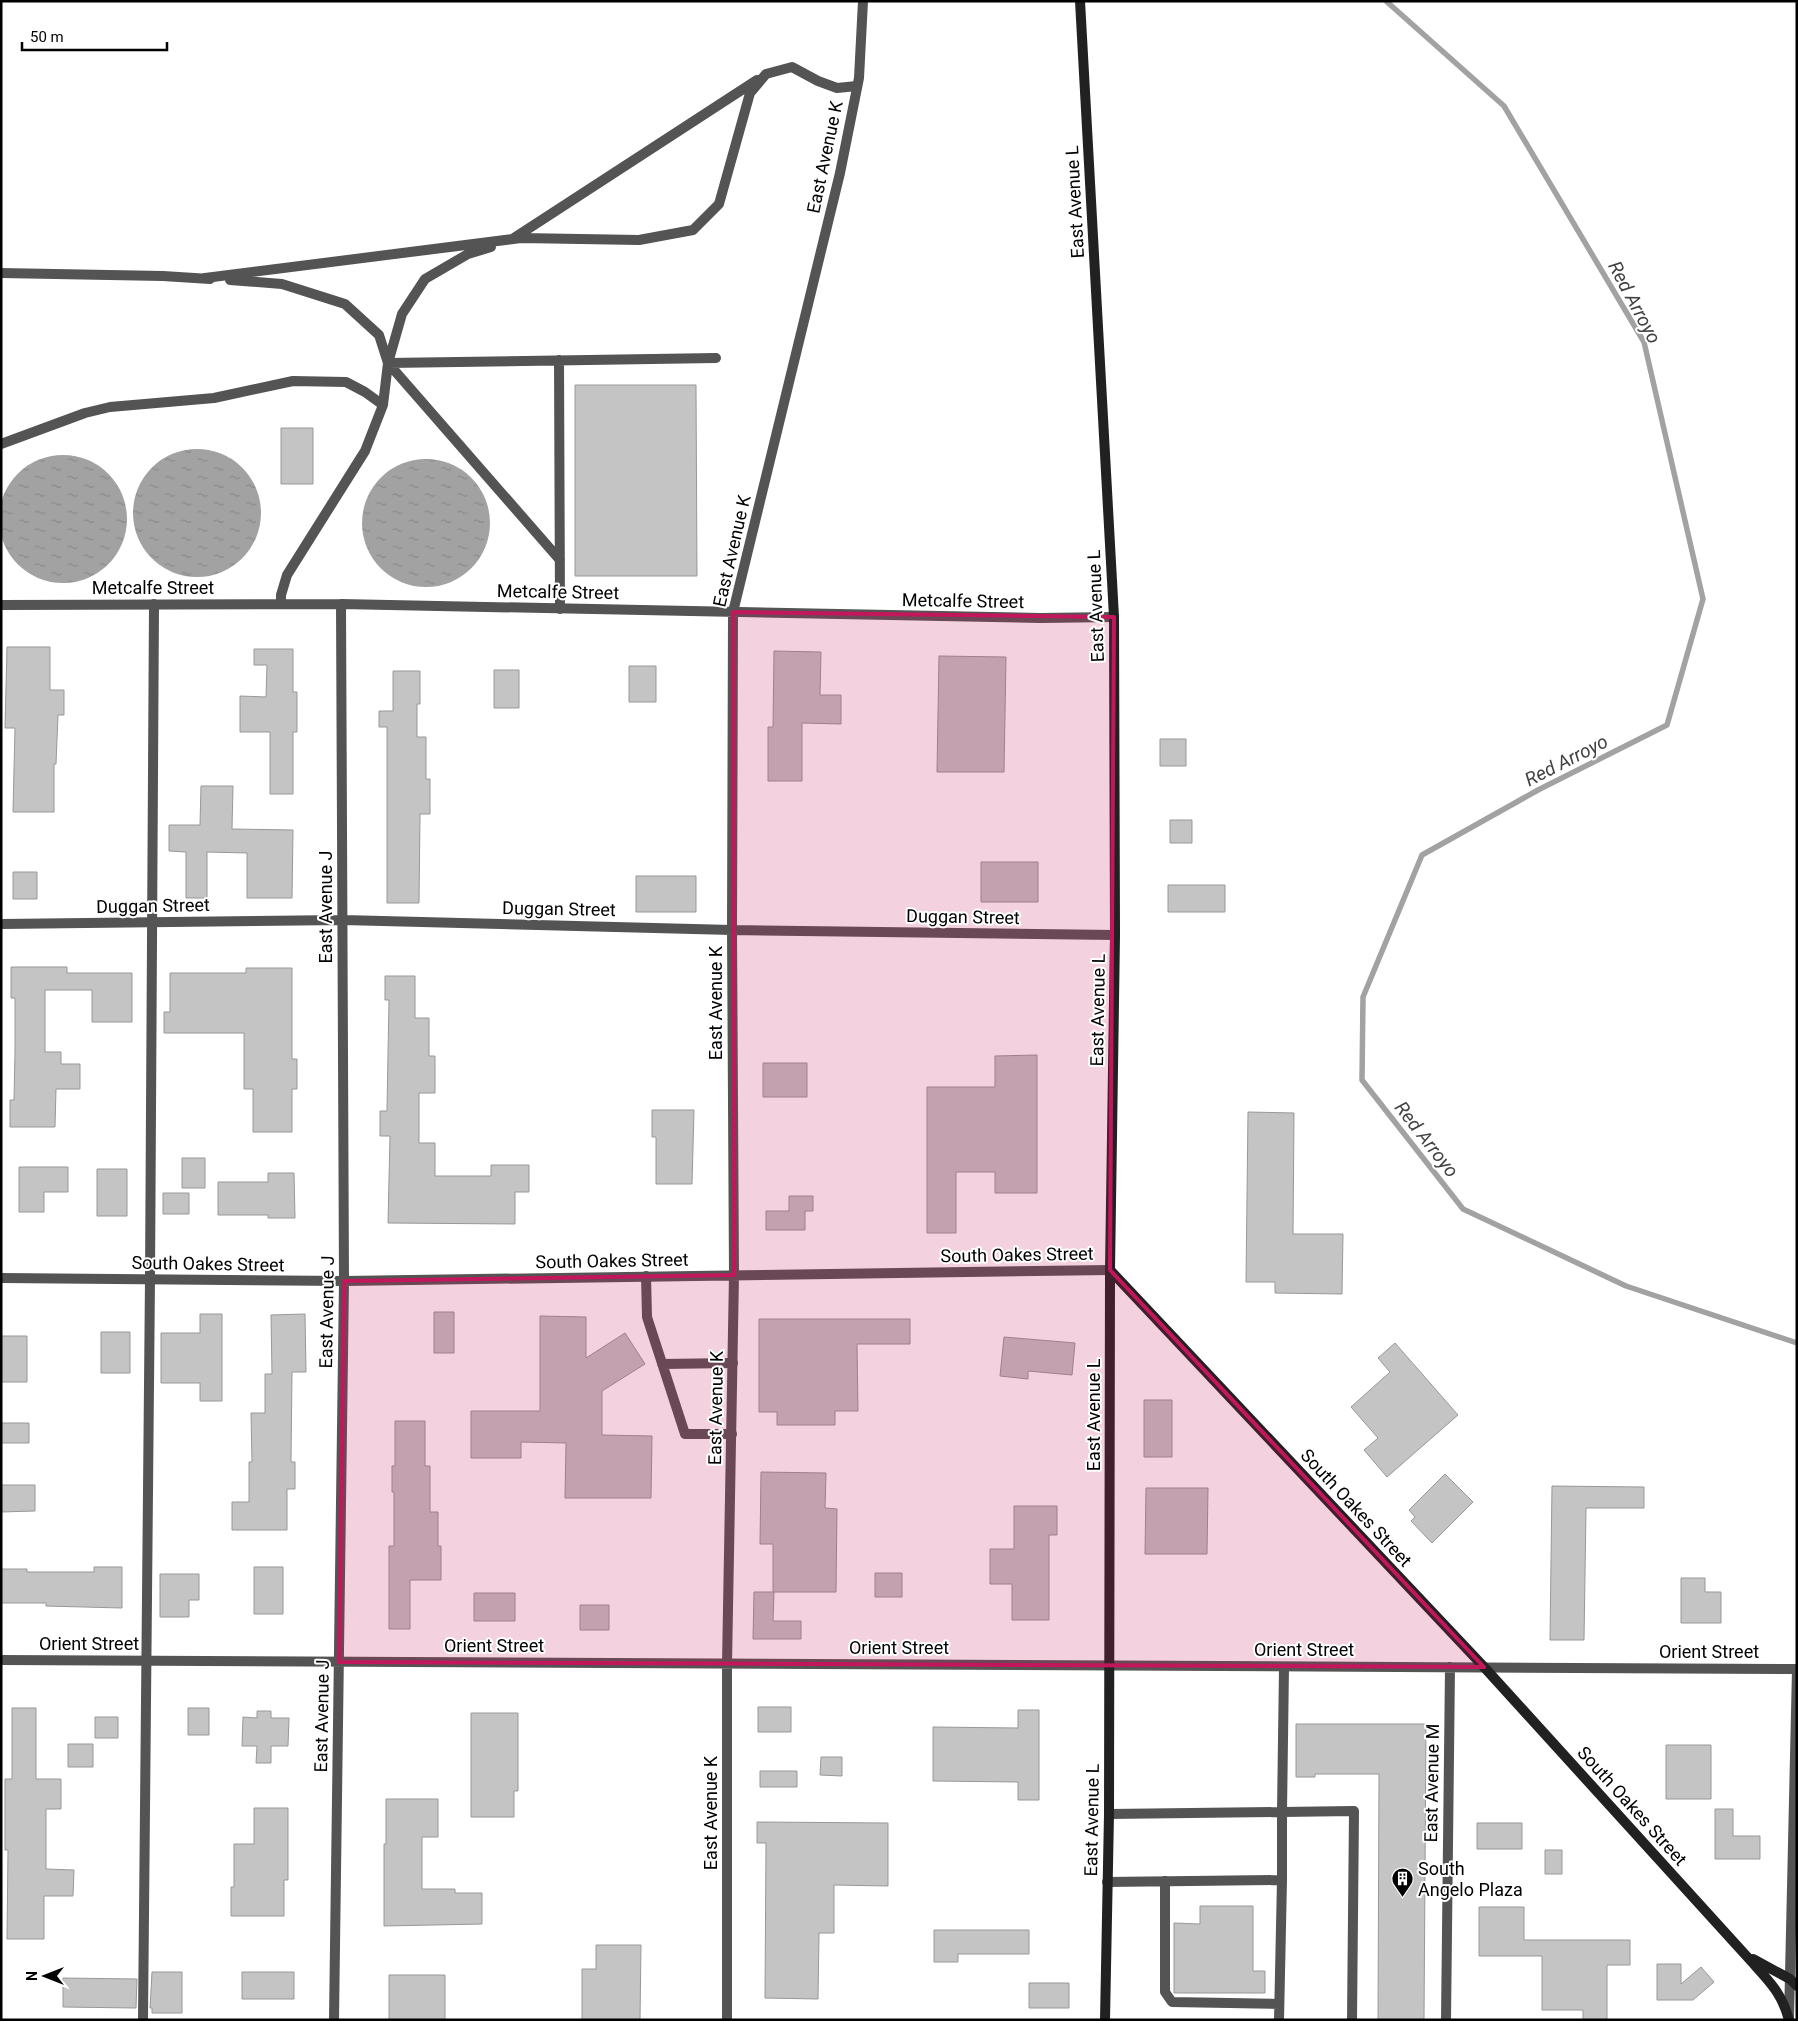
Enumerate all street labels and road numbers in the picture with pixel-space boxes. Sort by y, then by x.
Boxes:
street label: East Avenue K [802,98,847,215]
street label: East Avenue L [1061,145,1088,259]
street label: East Avenue K [708,492,755,609]
street label: East Avenue L [1083,549,1108,663]
street label: Metcalfe Street [92,577,214,598]
street label: Metcalfe Street [497,580,619,603]
street label: Metcalfe Street [902,589,1024,612]
street label: East Avenue J [315,851,336,963]
street label: Duggan Street [96,894,210,917]
street label: Duggan Street [502,897,616,920]
street label: Duggan Street [906,905,1020,928]
street label: East Avenue K [705,945,726,1060]
street label: East Avenue L [1086,953,1109,1067]
street label: South Oakes Street [940,1243,1094,1266]
street label: South Oakes Street [535,1249,689,1272]
street label: South Oakes Street [131,1252,285,1275]
street label: East Avenue J [315,1255,338,1369]
street label: East Avenue K [704,1350,727,1465]
street label: East Avenue L [1083,1358,1104,1471]
street label: South Oakes Street [1296,1445,1416,1571]
street label: Orient Street [39,1633,139,1654]
street label: Orient Street [444,1635,544,1656]
street label: Orient Street [849,1637,949,1658]
street label: Orient Street [1254,1639,1354,1660]
street label: Orient Street [1659,1641,1759,1662]
street label: East Avenue J [310,1659,333,1773]
street label: East Avenue M [1420,1723,1443,1843]
street label: South Oakes Street [1573,1742,1691,1870]
street label: East Avenue K [700,1755,721,1870]
street label: East Avenue L [1080,1763,1103,1877]

